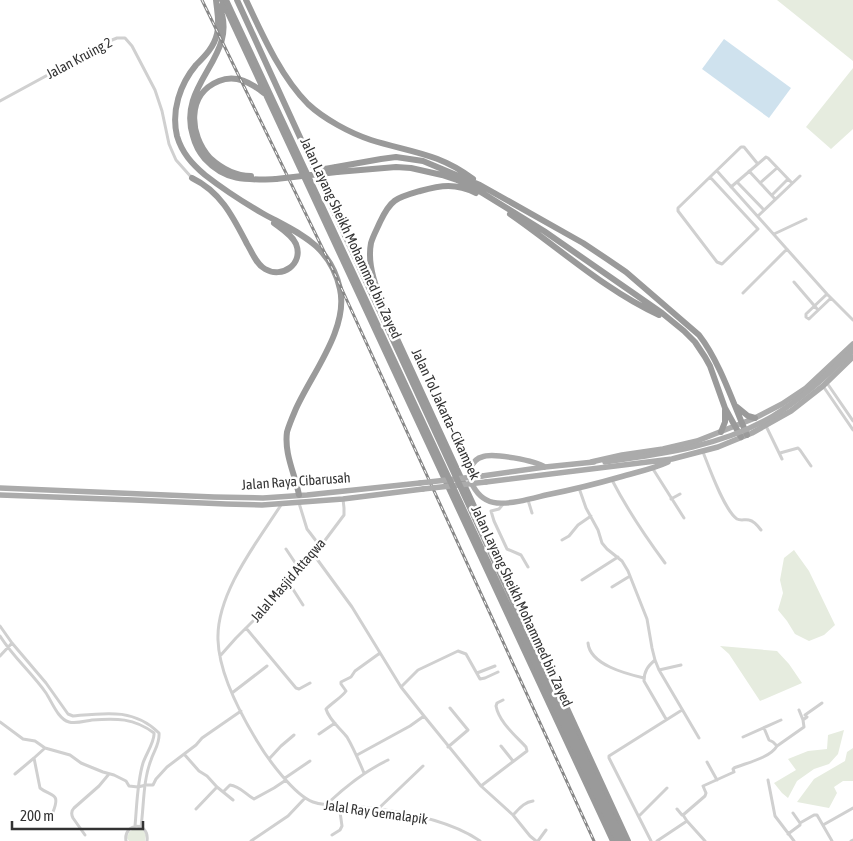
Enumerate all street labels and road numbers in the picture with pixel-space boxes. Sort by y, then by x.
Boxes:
street label: Jalan Kruing 2 [43,34,115,82]
street label: Jalan Layang Sheikh Mohammed bin Zayed [297,135,405,341]
street label: Jalan Tol Jakarta–Cikampek [409,346,483,482]
street label: Jalan Raya Cibarusah [241,469,351,493]
street label: Jalan Layang Sheikh Mohammed bin Zayed [468,503,576,709]
street label: Jalal Masjid Attaqwa [247,535,329,625]
street label: Jalal Ray Gemalapik [323,797,429,827]

